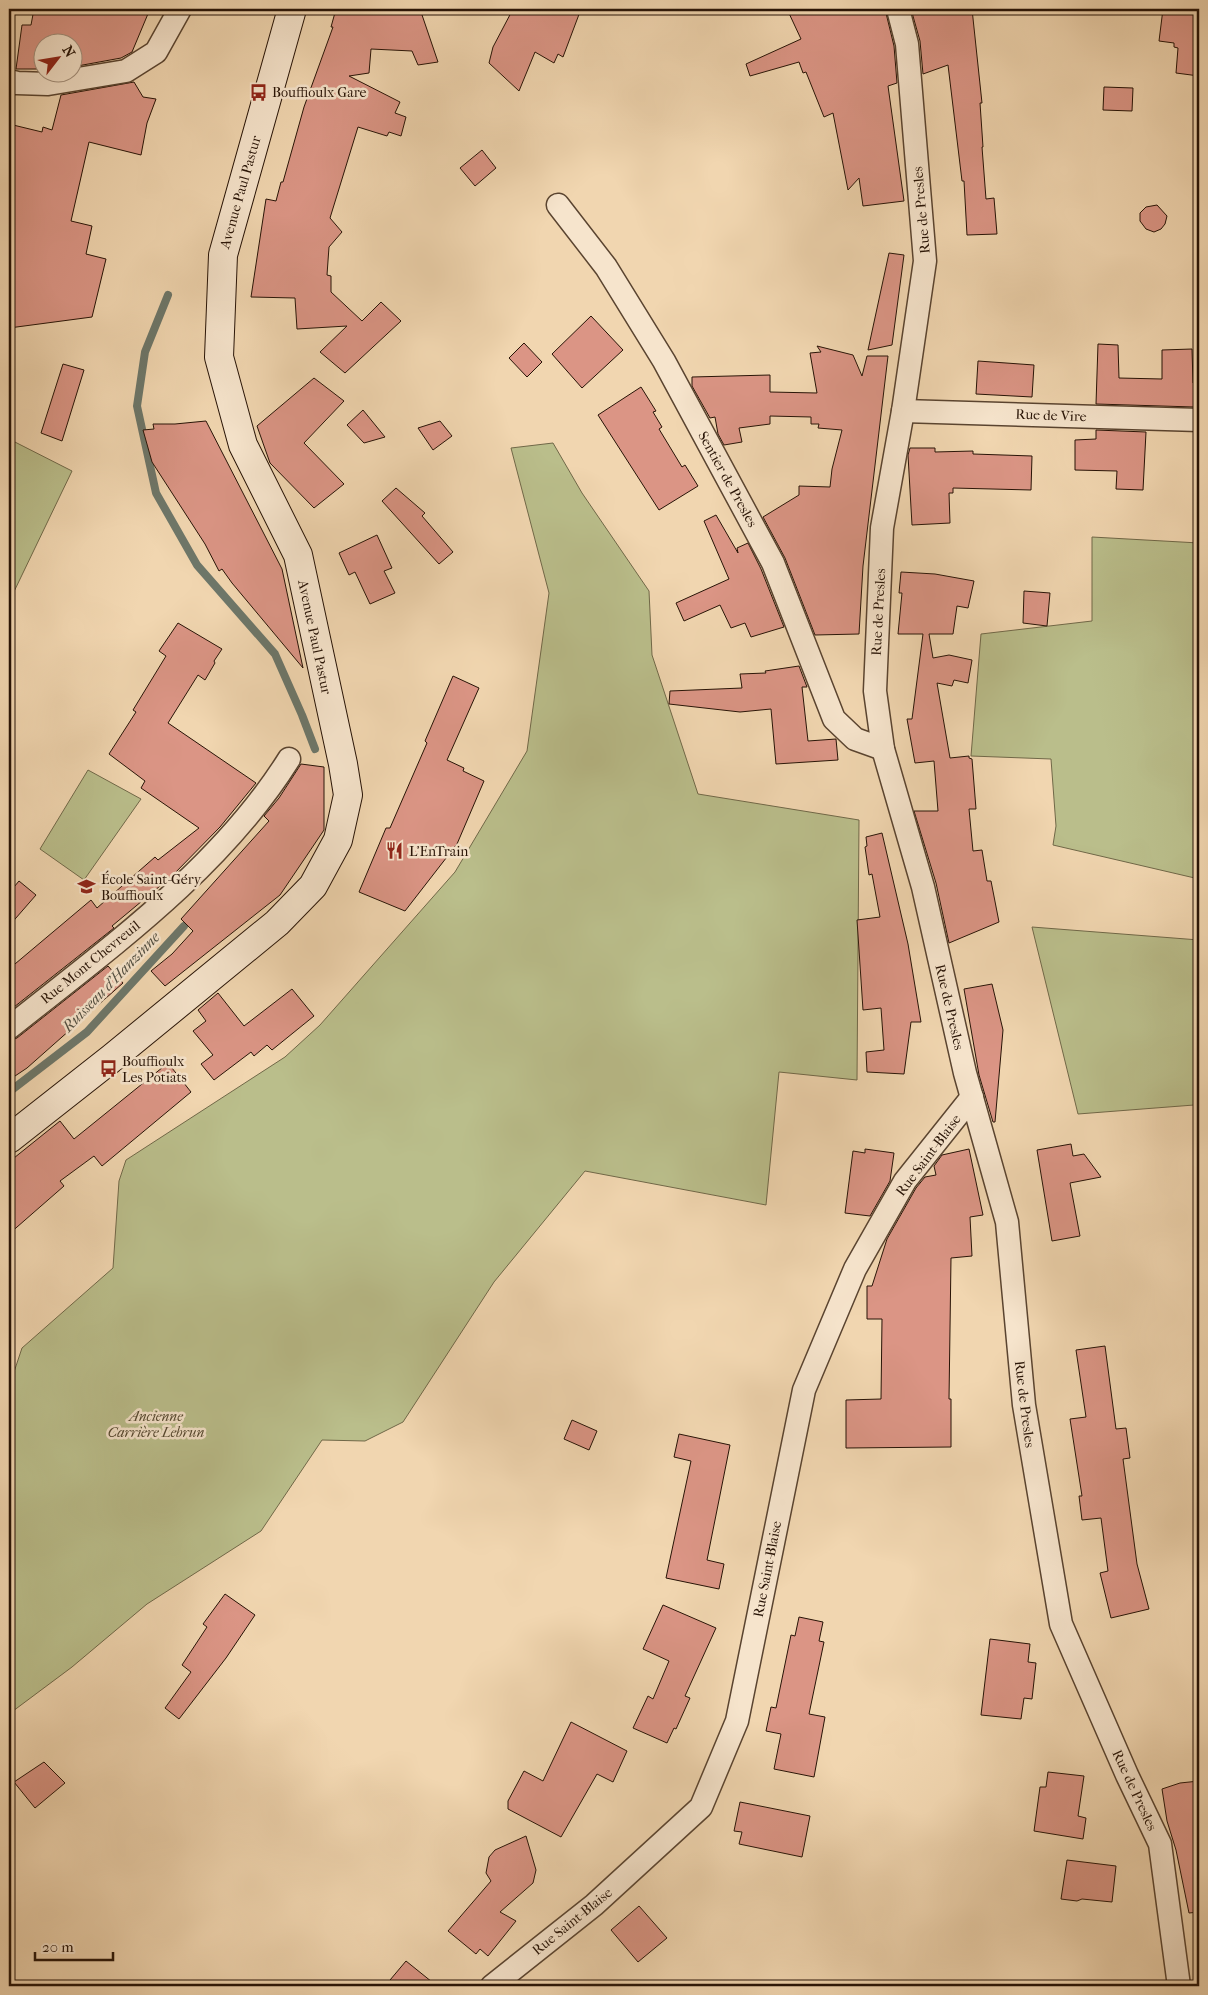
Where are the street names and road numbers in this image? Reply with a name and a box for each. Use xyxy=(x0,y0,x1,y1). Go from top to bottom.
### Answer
street label: Avenue Paul Pastur xyxy=(216,134,265,251)
street label: Rue de Presles xyxy=(909,166,934,254)
street label: Rue de Vire xyxy=(1015,406,1087,425)
street label: Sentier de Presles xyxy=(694,428,761,530)
street label: Rue de Presles xyxy=(868,568,889,656)
street label: Avenue Paul Pastur xyxy=(294,577,335,696)
street label: Rue Mont Chevreuil xyxy=(37,917,144,1008)
street label: Rue de Presles xyxy=(931,963,968,1052)
street label: Rue Saint-Blaise xyxy=(892,1111,965,1200)
street label: Rue de Presles xyxy=(1011,1360,1038,1449)
street label: Rue Saint-Blaise xyxy=(750,1519,785,1619)
street label: Rue de Presles xyxy=(1108,1747,1161,1833)
street label: Rue Saint-Blaise xyxy=(529,1884,616,1959)

